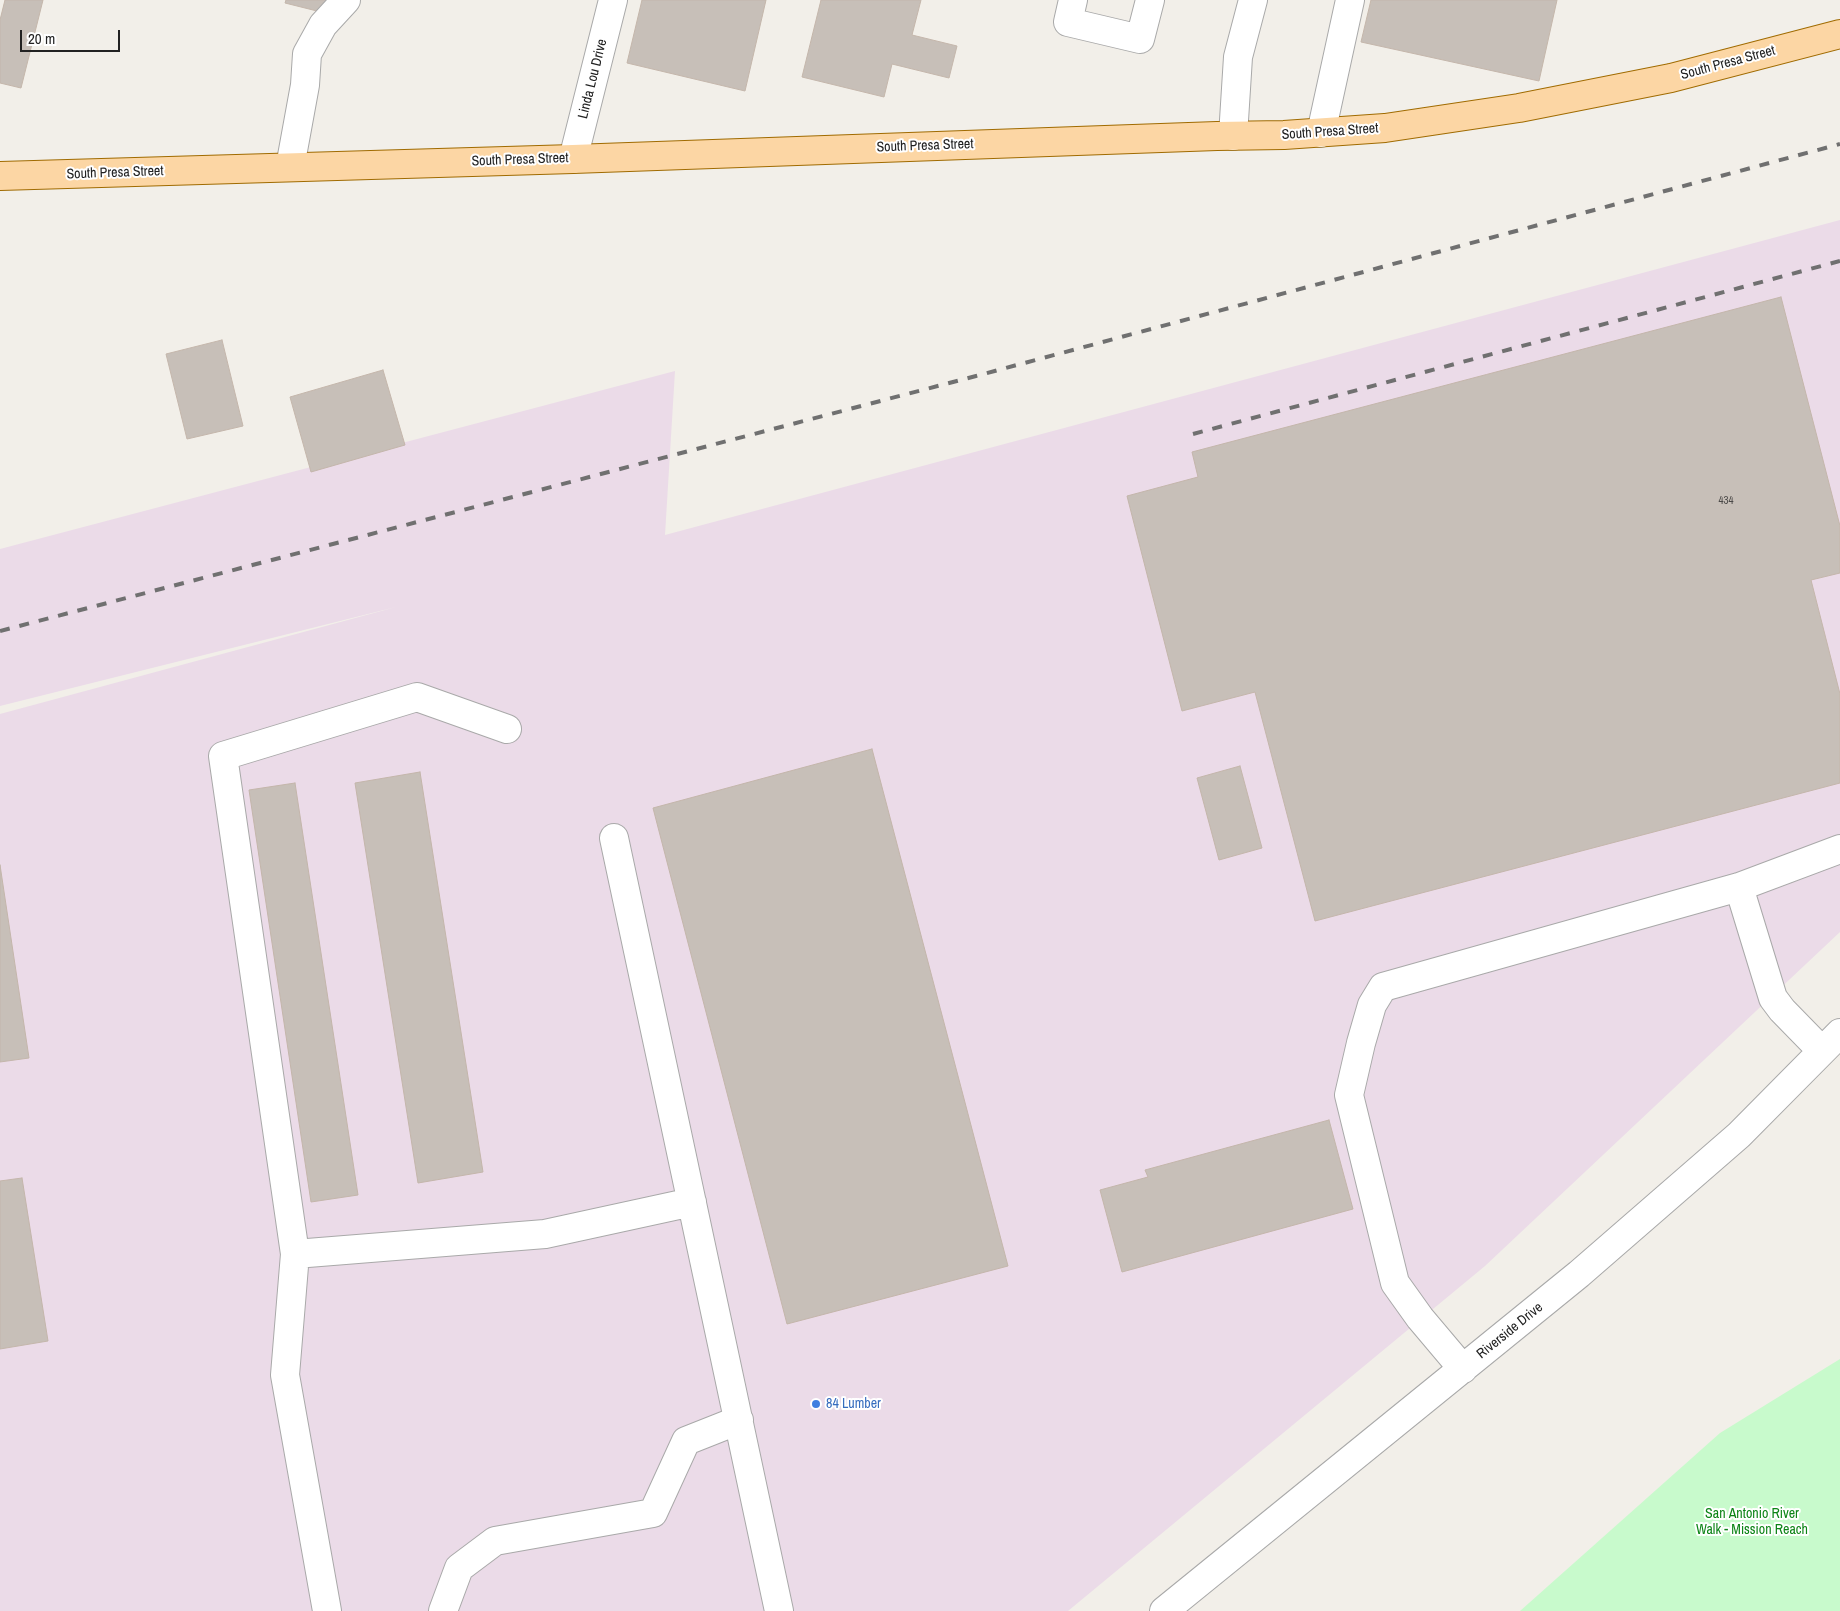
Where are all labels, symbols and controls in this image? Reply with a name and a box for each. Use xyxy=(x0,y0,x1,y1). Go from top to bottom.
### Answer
scale bar xyxy=(22,20,122,52)
text: 20 m xyxy=(28,28,55,49)
street label: Linda Lou Drive xyxy=(575,37,611,121)
street label: South Presa Street xyxy=(1679,42,1777,84)
street label: South Presa Street xyxy=(1281,120,1379,144)
street label: South Presa Street xyxy=(876,136,974,156)
street label: South Presa Street xyxy=(471,150,569,170)
street label: South Presa Street xyxy=(66,163,164,183)
house number: 434 xyxy=(1718,494,1734,508)
street label: Riverside Drive xyxy=(1474,1299,1546,1363)
place label: 84 Lumber xyxy=(826,1396,881,1412)
marker: 84 Lumber xyxy=(810,1398,822,1410)
park label: San Antonio River Walk - Mission Reach xyxy=(1696,1506,1808,1538)

